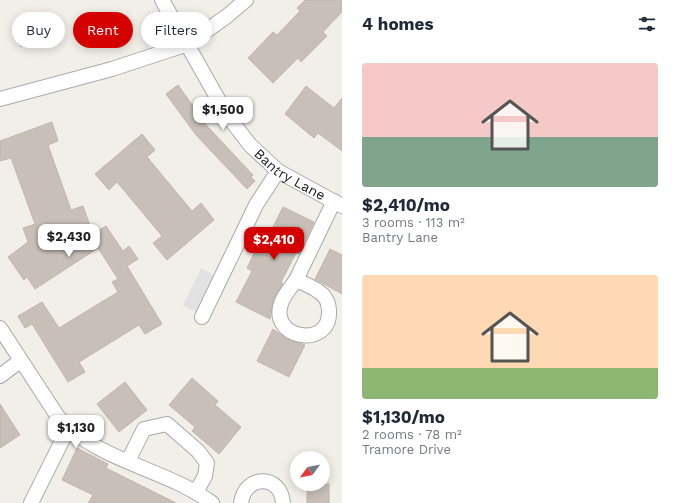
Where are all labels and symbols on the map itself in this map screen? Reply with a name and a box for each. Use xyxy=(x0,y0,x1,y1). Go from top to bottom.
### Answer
pin: $1,500 xyxy=(190,97,256,131)
street label: Bantry Lane xyxy=(251,145,328,203)
pin: $2,430 xyxy=(36,224,102,258)
pin: $2,410 xyxy=(241,227,307,261)
pin: $1,130 xyxy=(43,415,109,449)
north arrow xyxy=(290,451,330,491)

